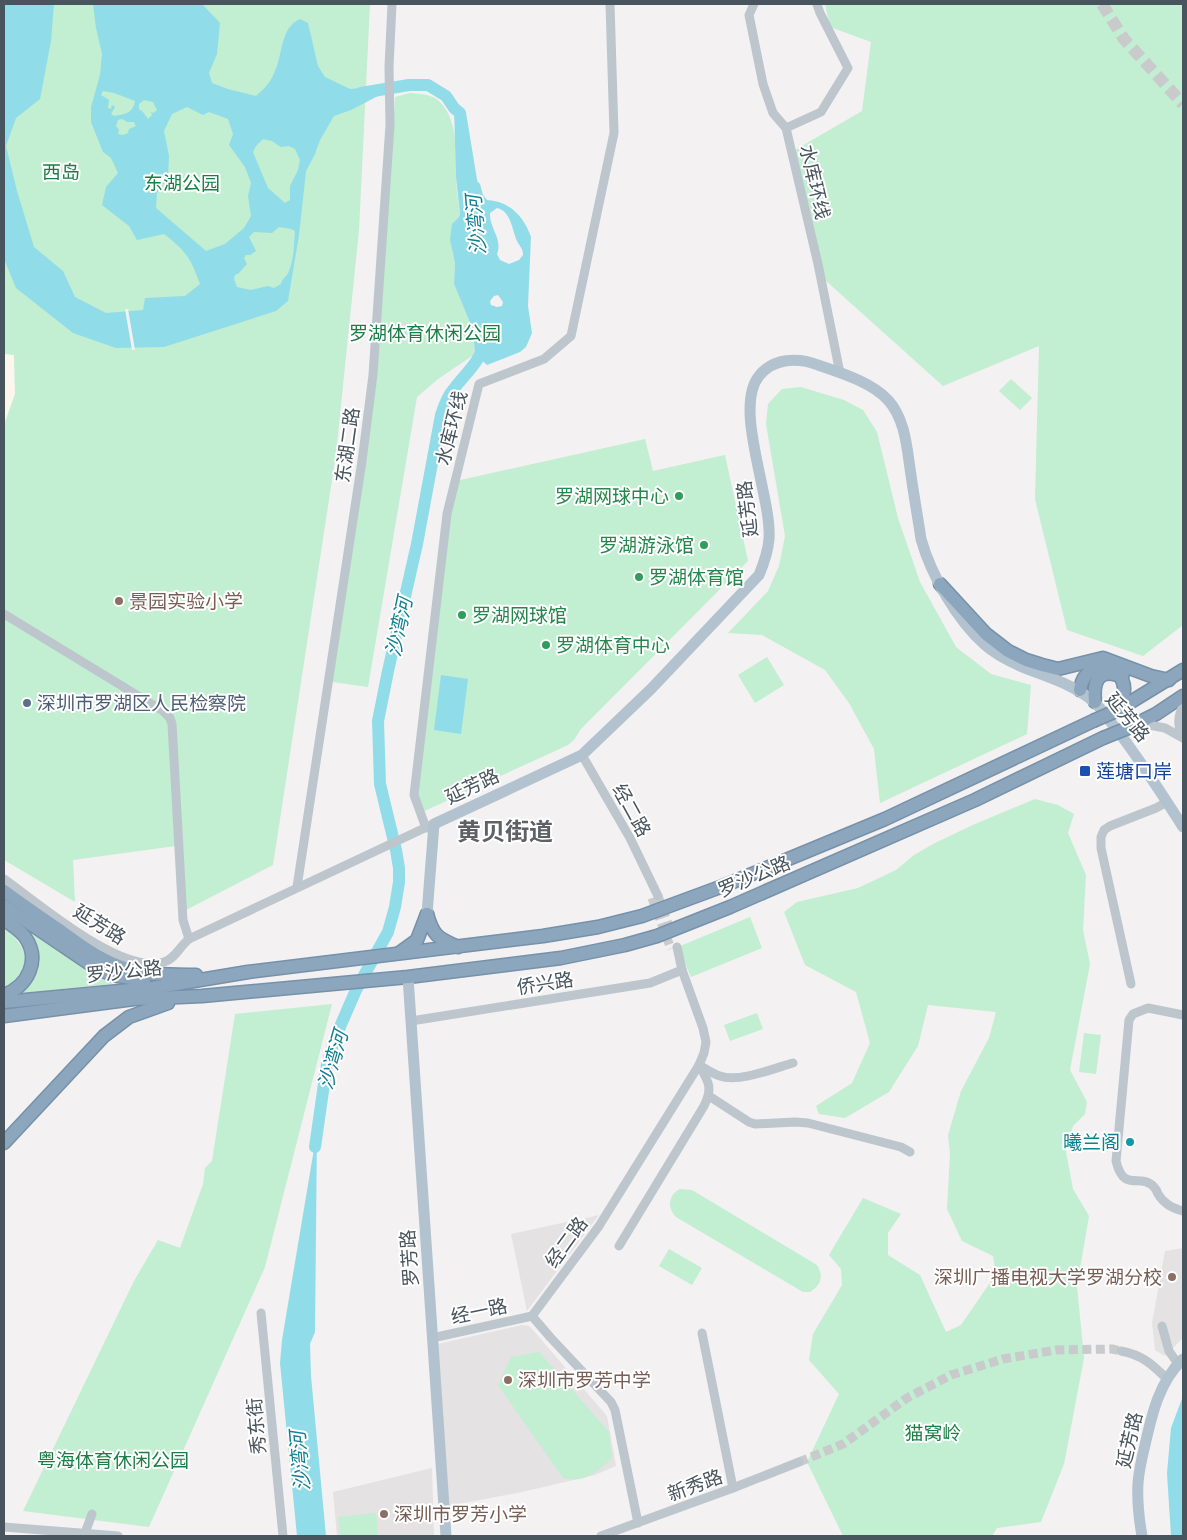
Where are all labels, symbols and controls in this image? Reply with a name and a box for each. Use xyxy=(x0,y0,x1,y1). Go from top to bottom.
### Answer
street label: 水库环线 xyxy=(794,143,833,222)
park label: 西岛 xyxy=(42,162,80,185)
park label: 东湖公园 xyxy=(144,173,220,196)
water label: 沙湾河 xyxy=(462,190,492,256)
park label: 罗湖体育休闲公园 xyxy=(349,323,501,346)
street label: 水库环线 xyxy=(432,389,473,468)
street label: 东湖二路 xyxy=(332,406,365,484)
street label: 延芳路 xyxy=(734,479,763,539)
place label: 罗湖网球中心 xyxy=(555,486,669,509)
marker: 罗湖网球中心 xyxy=(673,490,685,502)
place label: 罗湖游泳馆 xyxy=(599,535,694,558)
marker: 罗湖游泳馆 xyxy=(698,539,710,551)
place label: 罗湖体育馆 xyxy=(649,567,744,590)
marker: 罗湖体育馆 xyxy=(633,571,645,583)
place label: 景园实验小学 xyxy=(129,591,243,614)
water label: 沙湾河 xyxy=(382,591,419,659)
marker: 景园实验小学 xyxy=(113,595,125,607)
place label: 罗湖网球馆 xyxy=(472,605,567,628)
marker: 罗湖网球馆 xyxy=(456,609,468,621)
place label: 罗湖体育中心 xyxy=(556,635,670,658)
marker: 罗湖体育中心 xyxy=(540,639,552,651)
street label: 延芳路 xyxy=(1100,689,1154,747)
place label: 深圳市罗湖区人民检察院 xyxy=(37,693,246,716)
marker: 深圳市罗湖区人民检察院 xyxy=(21,697,33,709)
place label: 莲塘口岸 xyxy=(1096,761,1172,784)
marker: 莲塘口岸 xyxy=(1078,764,1092,778)
street label: 延芳路 xyxy=(442,765,503,810)
street label: 经二路 xyxy=(607,780,655,841)
district label: 黄贝街道 xyxy=(457,818,553,847)
street label: 罗沙公路 xyxy=(715,852,794,903)
street label: 延芳路 xyxy=(69,900,129,950)
street label: 罗沙公路 xyxy=(85,957,163,988)
street label: 侨兴路 xyxy=(515,969,575,1000)
water label: 沙湾河 xyxy=(314,1024,355,1092)
place label: 曦兰阁 xyxy=(1063,1132,1120,1155)
marker: 曦兰阁 xyxy=(1124,1136,1136,1148)
street label: 经二路 xyxy=(541,1213,593,1273)
street label: 罗芳路 xyxy=(397,1229,424,1287)
place label: 深圳广播电视大学罗湖分校 xyxy=(934,1267,1162,1290)
marker: 深圳广播电视大学罗湖分校 xyxy=(1166,1271,1178,1283)
street label: 经一路 xyxy=(449,1295,510,1330)
place label: 深圳市罗芳中学 xyxy=(518,1370,651,1393)
marker: 深圳市罗芳中学 xyxy=(502,1374,514,1386)
street label: 秀东街 xyxy=(244,1396,271,1455)
street label: 延芳路 xyxy=(1113,1410,1148,1471)
park label: 猫窝岭 xyxy=(904,1423,962,1446)
water label: 沙湾河 xyxy=(286,1426,316,1492)
park label: 粤海体育休闲公园 xyxy=(37,1450,189,1473)
street label: 新秀路 xyxy=(665,1466,726,1507)
place label: 深圳市罗芳小学 xyxy=(394,1504,527,1527)
marker: 深圳市罗芳小学 xyxy=(378,1508,390,1520)

